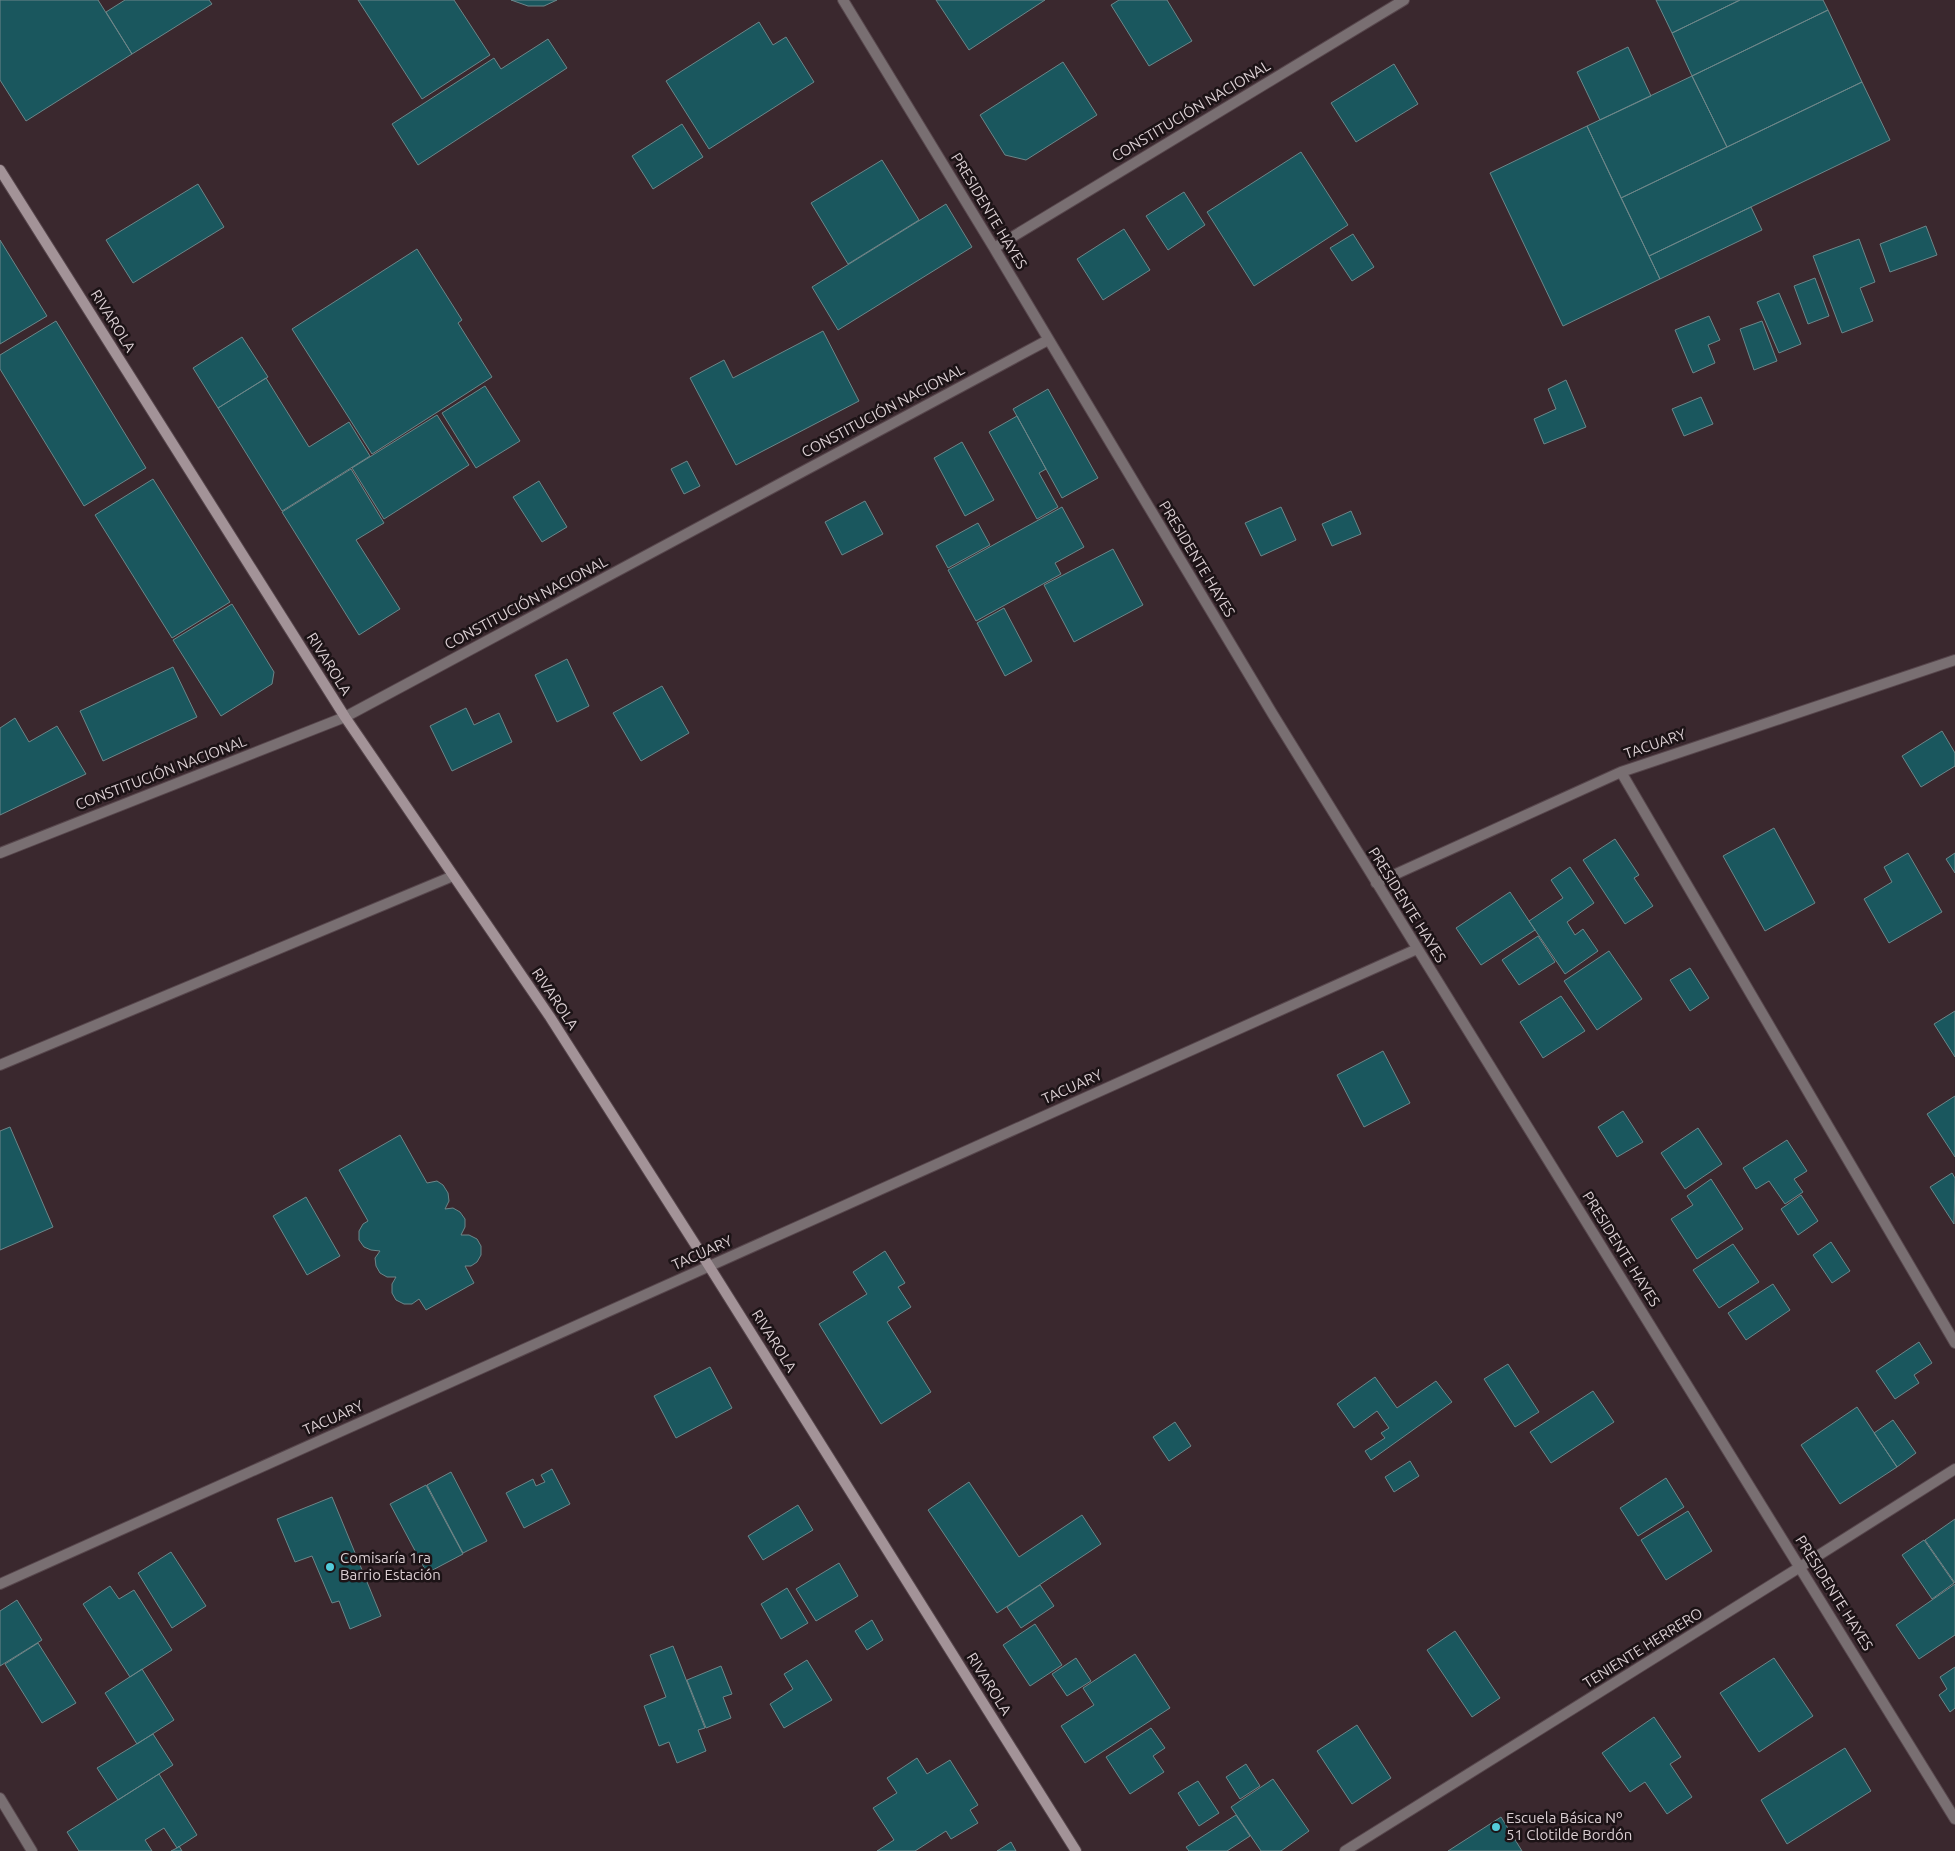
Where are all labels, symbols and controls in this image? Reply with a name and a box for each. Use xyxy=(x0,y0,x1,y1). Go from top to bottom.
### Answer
street label: CONSTITUCIÓN NACIONAL xyxy=(1108,56,1273,165)
street label: PRESIDENTE HAYES xyxy=(948,150,1031,272)
street label: RIVAROLA xyxy=(88,286,139,355)
street label: CONSTITUCIÓN NACIONAL xyxy=(798,360,967,461)
street label: PRESIDENTE HAYES xyxy=(1156,498,1239,620)
street label: CONSTITUCIÓN NACIONAL xyxy=(441,552,610,653)
street label: RIVAROLA xyxy=(304,629,355,698)
street label: TACUARY xyxy=(1622,725,1688,762)
street label: CONSTITUCIÓN NACIONAL xyxy=(73,732,249,813)
street label: PRESIDENTE HAYES xyxy=(1365,844,1450,966)
street label: RIVAROLA xyxy=(529,965,582,1033)
street label: TACUARY xyxy=(1039,1066,1105,1107)
street label: PRESIDENTE HAYES xyxy=(1579,1188,1664,1310)
street label: TACUARY xyxy=(669,1232,735,1273)
street label: RIVAROLA xyxy=(749,1306,800,1375)
street label: TACUARY xyxy=(300,1397,366,1438)
street label: PRESIDENTE HAYES xyxy=(1792,1532,1877,1654)
place label: Comisaría 1ra Barrio Estación xyxy=(340,1549,441,1583)
marker: Comisaría 1ra Barrio Estación xyxy=(324,1561,336,1573)
street label: TENIENTE HERRERO xyxy=(1580,1604,1706,1691)
street label: RIVAROLA xyxy=(964,1649,1015,1718)
place label: Escuela Básica Nº 51 Clotilde Bordón xyxy=(1506,1809,1632,1843)
marker: Escuela Básica Nº 51 Clotilde Bordón xyxy=(1490,1821,1502,1833)

